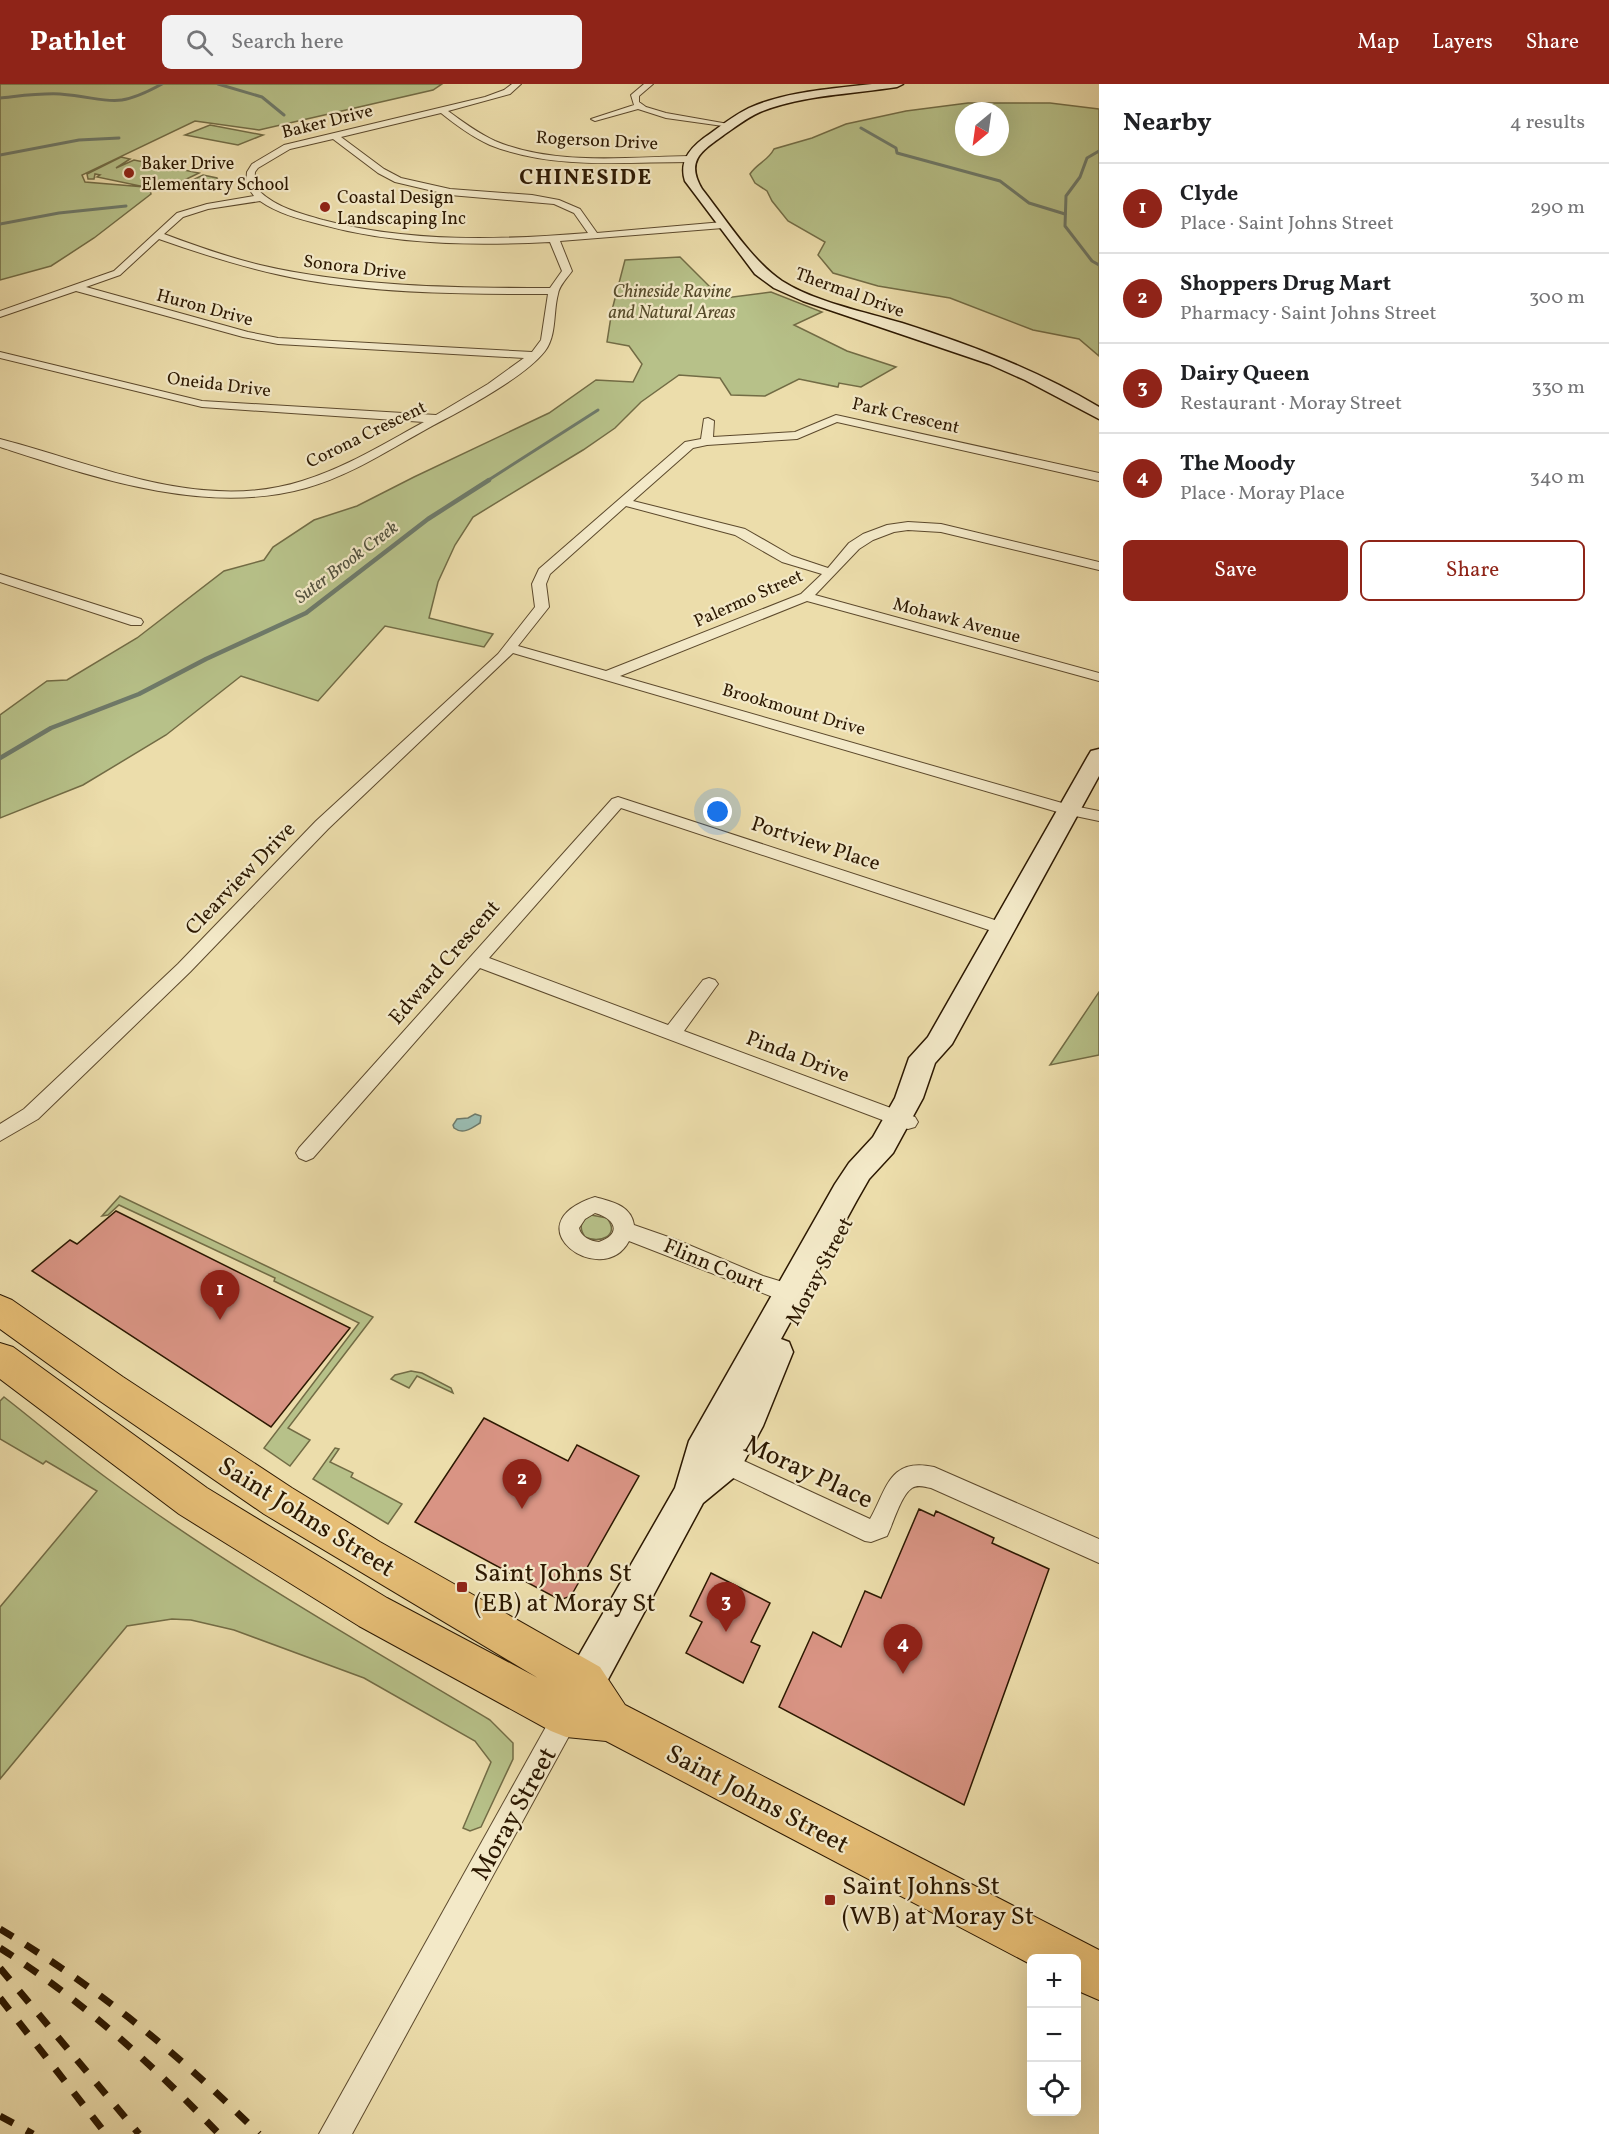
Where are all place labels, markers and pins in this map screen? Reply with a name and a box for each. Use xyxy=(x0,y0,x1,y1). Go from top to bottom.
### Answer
place label: Baker Drive Elementary School xyxy=(141,152,289,198)
marker: Baker Drive Elementary School xyxy=(122,166,136,180)
place label: Coastal Design Landscaping Inc xyxy=(337,186,466,232)
marker: Coastal Design Landscaping Inc xyxy=(318,200,332,214)
pin: 1 xyxy=(200,1270,240,1320)
pin: 2 xyxy=(502,1460,542,1509)
place label: Saint Johns St (EB) at Moray St xyxy=(474,1556,656,1622)
marker: Saint Johns St (EB) at Moray St xyxy=(455,1580,469,1594)
pin: 3 xyxy=(706,1582,746,1632)
pin: 4 xyxy=(884,1624,922,1674)
place label: Saint Johns St (WB) at Moray St xyxy=(842,1869,1034,1935)
marker: Saint Johns St (WB) at Moray St xyxy=(823,1893,837,1907)

